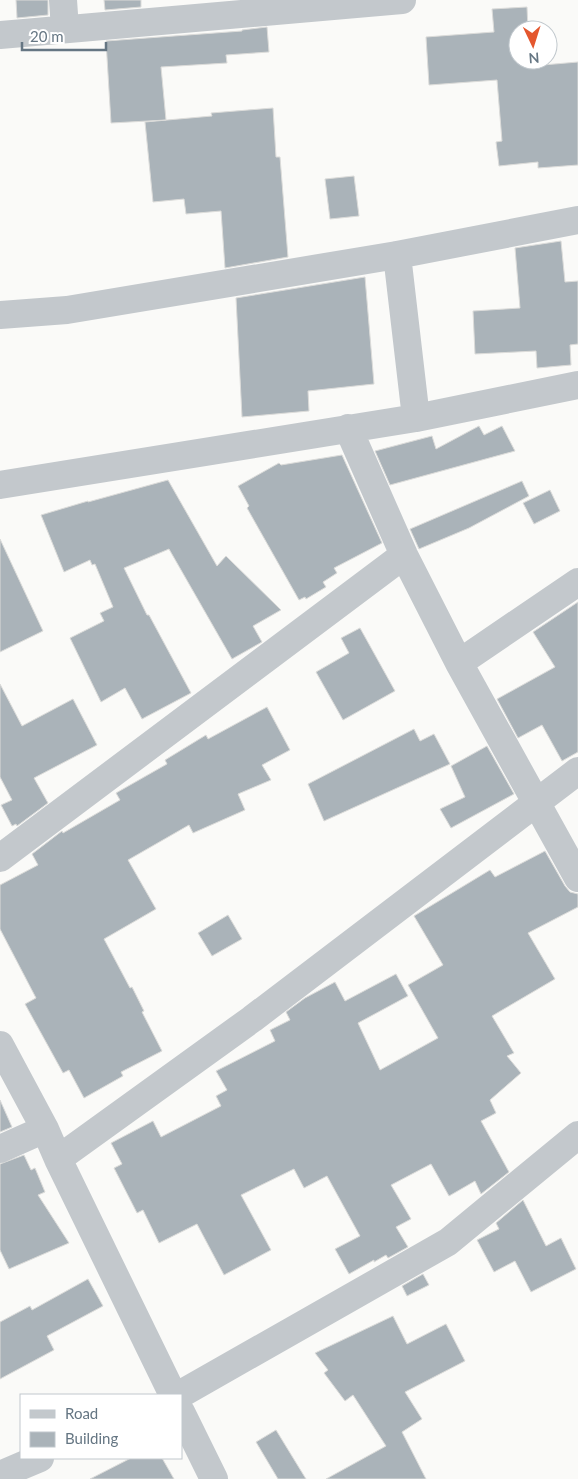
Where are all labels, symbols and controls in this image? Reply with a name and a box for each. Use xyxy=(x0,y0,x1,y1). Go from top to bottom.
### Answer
scale bar xyxy=(22,20,106,52)
north arrow xyxy=(508,20,558,70)
text: 20 m xyxy=(30,27,64,45)
text: N xyxy=(528,50,540,67)
legend xyxy=(20,1394,182,1459)
text: Road xyxy=(65,1404,98,1422)
text: Building xyxy=(65,1429,118,1447)

